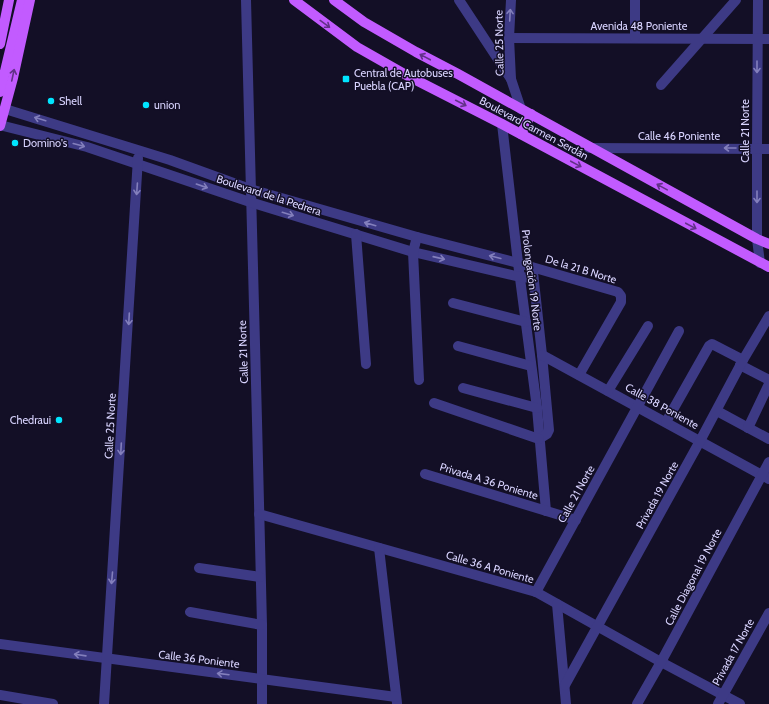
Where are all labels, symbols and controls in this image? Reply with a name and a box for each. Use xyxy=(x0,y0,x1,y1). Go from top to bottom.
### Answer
one-way arrow xyxy=(506,9,514,22)
street label: Calle 25 Norte xyxy=(491,10,507,76)
street label: Avenida 48 Poniente xyxy=(591,19,688,33)
one-way arrow xyxy=(319,20,330,28)
one-way arrow xyxy=(419,53,431,60)
one-way arrow xyxy=(753,60,761,73)
place label: Central de Autobuses Puebla (CAP) xyxy=(354,66,453,93)
one-way arrow xyxy=(10,69,18,82)
marker: Central de Autobuses Puebla (CAP) xyxy=(341,74,351,84)
street label: Boulevard Carmen Serdán xyxy=(477,93,591,163)
place label: Shell xyxy=(59,94,83,108)
marker: Shell xyxy=(46,96,56,106)
place label: union xyxy=(154,98,180,112)
street label: Calle 21 Norte xyxy=(738,99,752,163)
marker: union xyxy=(141,100,151,110)
one-way arrow xyxy=(455,100,467,107)
one-way arrow xyxy=(34,115,47,122)
street label: Calle 46 Poniente xyxy=(638,129,720,143)
place label: Domino's xyxy=(23,136,68,150)
marker: Domino's xyxy=(10,138,20,148)
one-way arrow xyxy=(72,142,85,149)
one-way arrow xyxy=(724,144,737,152)
one-way arrow xyxy=(570,161,582,168)
street label: Boulevard de la Pedrera xyxy=(215,171,324,219)
one-way arrow xyxy=(133,182,140,195)
one-way arrow xyxy=(195,183,208,190)
one-way arrow xyxy=(656,183,668,190)
one-way arrow xyxy=(753,190,761,203)
one-way arrow xyxy=(281,211,294,218)
one-way arrow xyxy=(363,220,376,227)
one-way arrow xyxy=(684,222,696,230)
street label: Prolongación 19 Norte xyxy=(519,229,545,332)
street label: De la 21 B Norte xyxy=(544,252,619,287)
one-way arrow xyxy=(489,253,502,260)
one-way arrow xyxy=(432,255,445,263)
one-way arrow xyxy=(125,312,132,325)
street label: Calle 21 Norte xyxy=(235,320,251,384)
street label: Calle 38 Poniente xyxy=(623,380,702,432)
street label: Calle 25 Norte xyxy=(101,392,119,459)
place label: Chedraui xyxy=(10,413,51,427)
marker: Chedraui xyxy=(54,415,64,425)
one-way arrow xyxy=(117,442,124,455)
street label: Privada 19 Norte xyxy=(633,458,682,531)
street label: Privada A 36 Poniente xyxy=(438,459,540,503)
street label: Calle 21 Norte xyxy=(554,463,598,525)
street label: Calle Diagonal 19 Norte xyxy=(662,526,725,628)
street label: Calle 36 A Poniente xyxy=(444,548,536,586)
one-way arrow xyxy=(108,571,116,584)
street label: Privada 17 Norte xyxy=(709,616,757,688)
street label: Calle 36 Poniente xyxy=(158,647,241,671)
one-way arrow xyxy=(74,651,87,659)
one-way arrow xyxy=(217,670,230,678)

